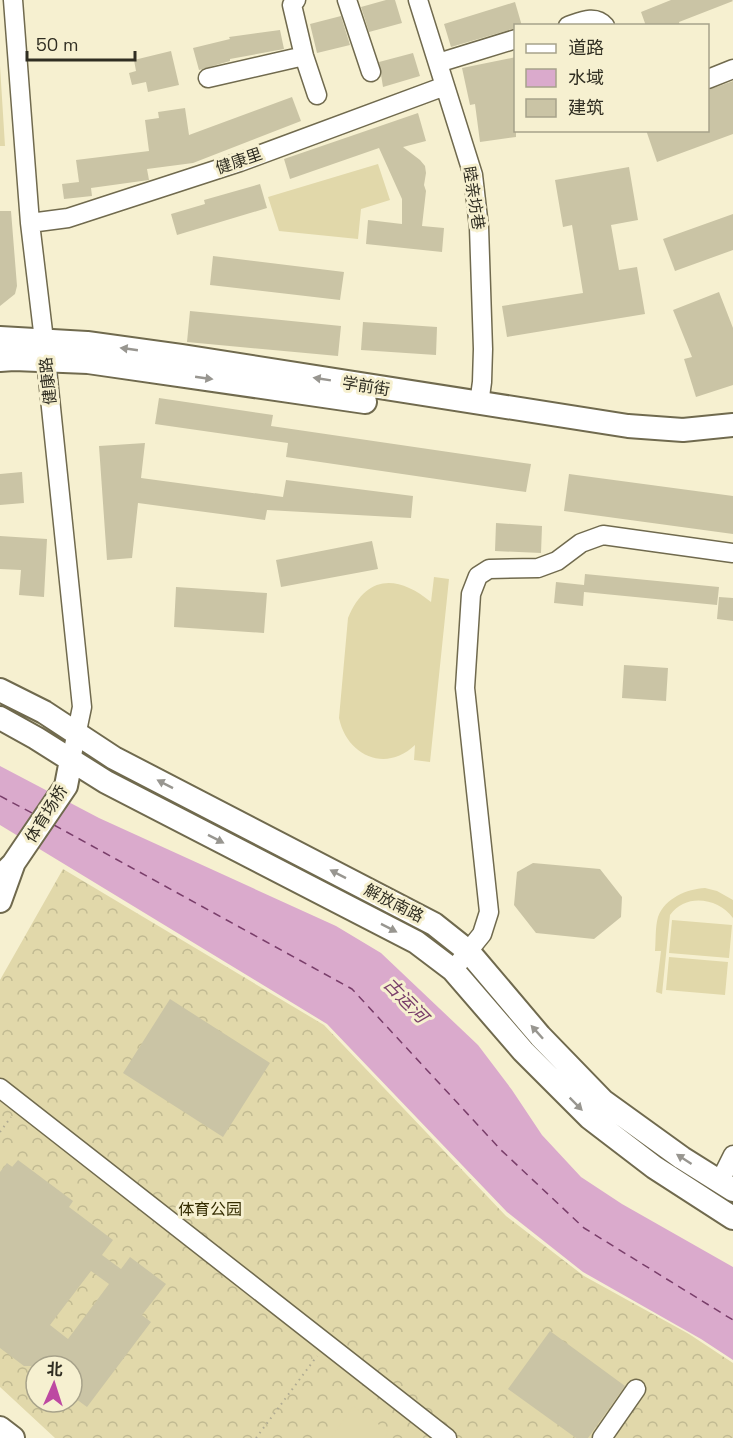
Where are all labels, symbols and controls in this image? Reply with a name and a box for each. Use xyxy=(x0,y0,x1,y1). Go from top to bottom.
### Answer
scale bar xyxy=(27,24,135,62)
legend xyxy=(514,24,709,132)
text: 50 m xyxy=(36,33,78,56)
text: 道路 xyxy=(568,36,604,59)
text: 水域 xyxy=(568,66,604,89)
text: 建筑 xyxy=(568,96,604,119)
street label: 健康里 xyxy=(213,143,265,179)
street label: 睦亲坊巷 xyxy=(459,165,489,231)
one-way arrow xyxy=(119,344,138,353)
street label: 健康路 xyxy=(35,356,61,406)
street label: 学前街 xyxy=(341,372,391,400)
one-way arrow xyxy=(195,374,214,383)
one-way arrow xyxy=(312,374,331,383)
one-way arrow xyxy=(156,779,173,789)
street label: 体育场桥 xyxy=(20,781,72,847)
one-way arrow xyxy=(208,834,225,844)
one-way arrow xyxy=(329,869,346,879)
street label: 解放南路 xyxy=(361,879,427,927)
one-way arrow xyxy=(381,923,398,933)
water label: 古运河 xyxy=(379,973,435,1030)
one-way arrow xyxy=(531,1025,544,1040)
one-way arrow xyxy=(568,1096,582,1110)
one-way arrow xyxy=(675,1153,692,1164)
park label: 体育公园 xyxy=(178,1199,242,1220)
north arrow xyxy=(24,1354,84,1414)
text: 北 xyxy=(46,1359,63,1380)

